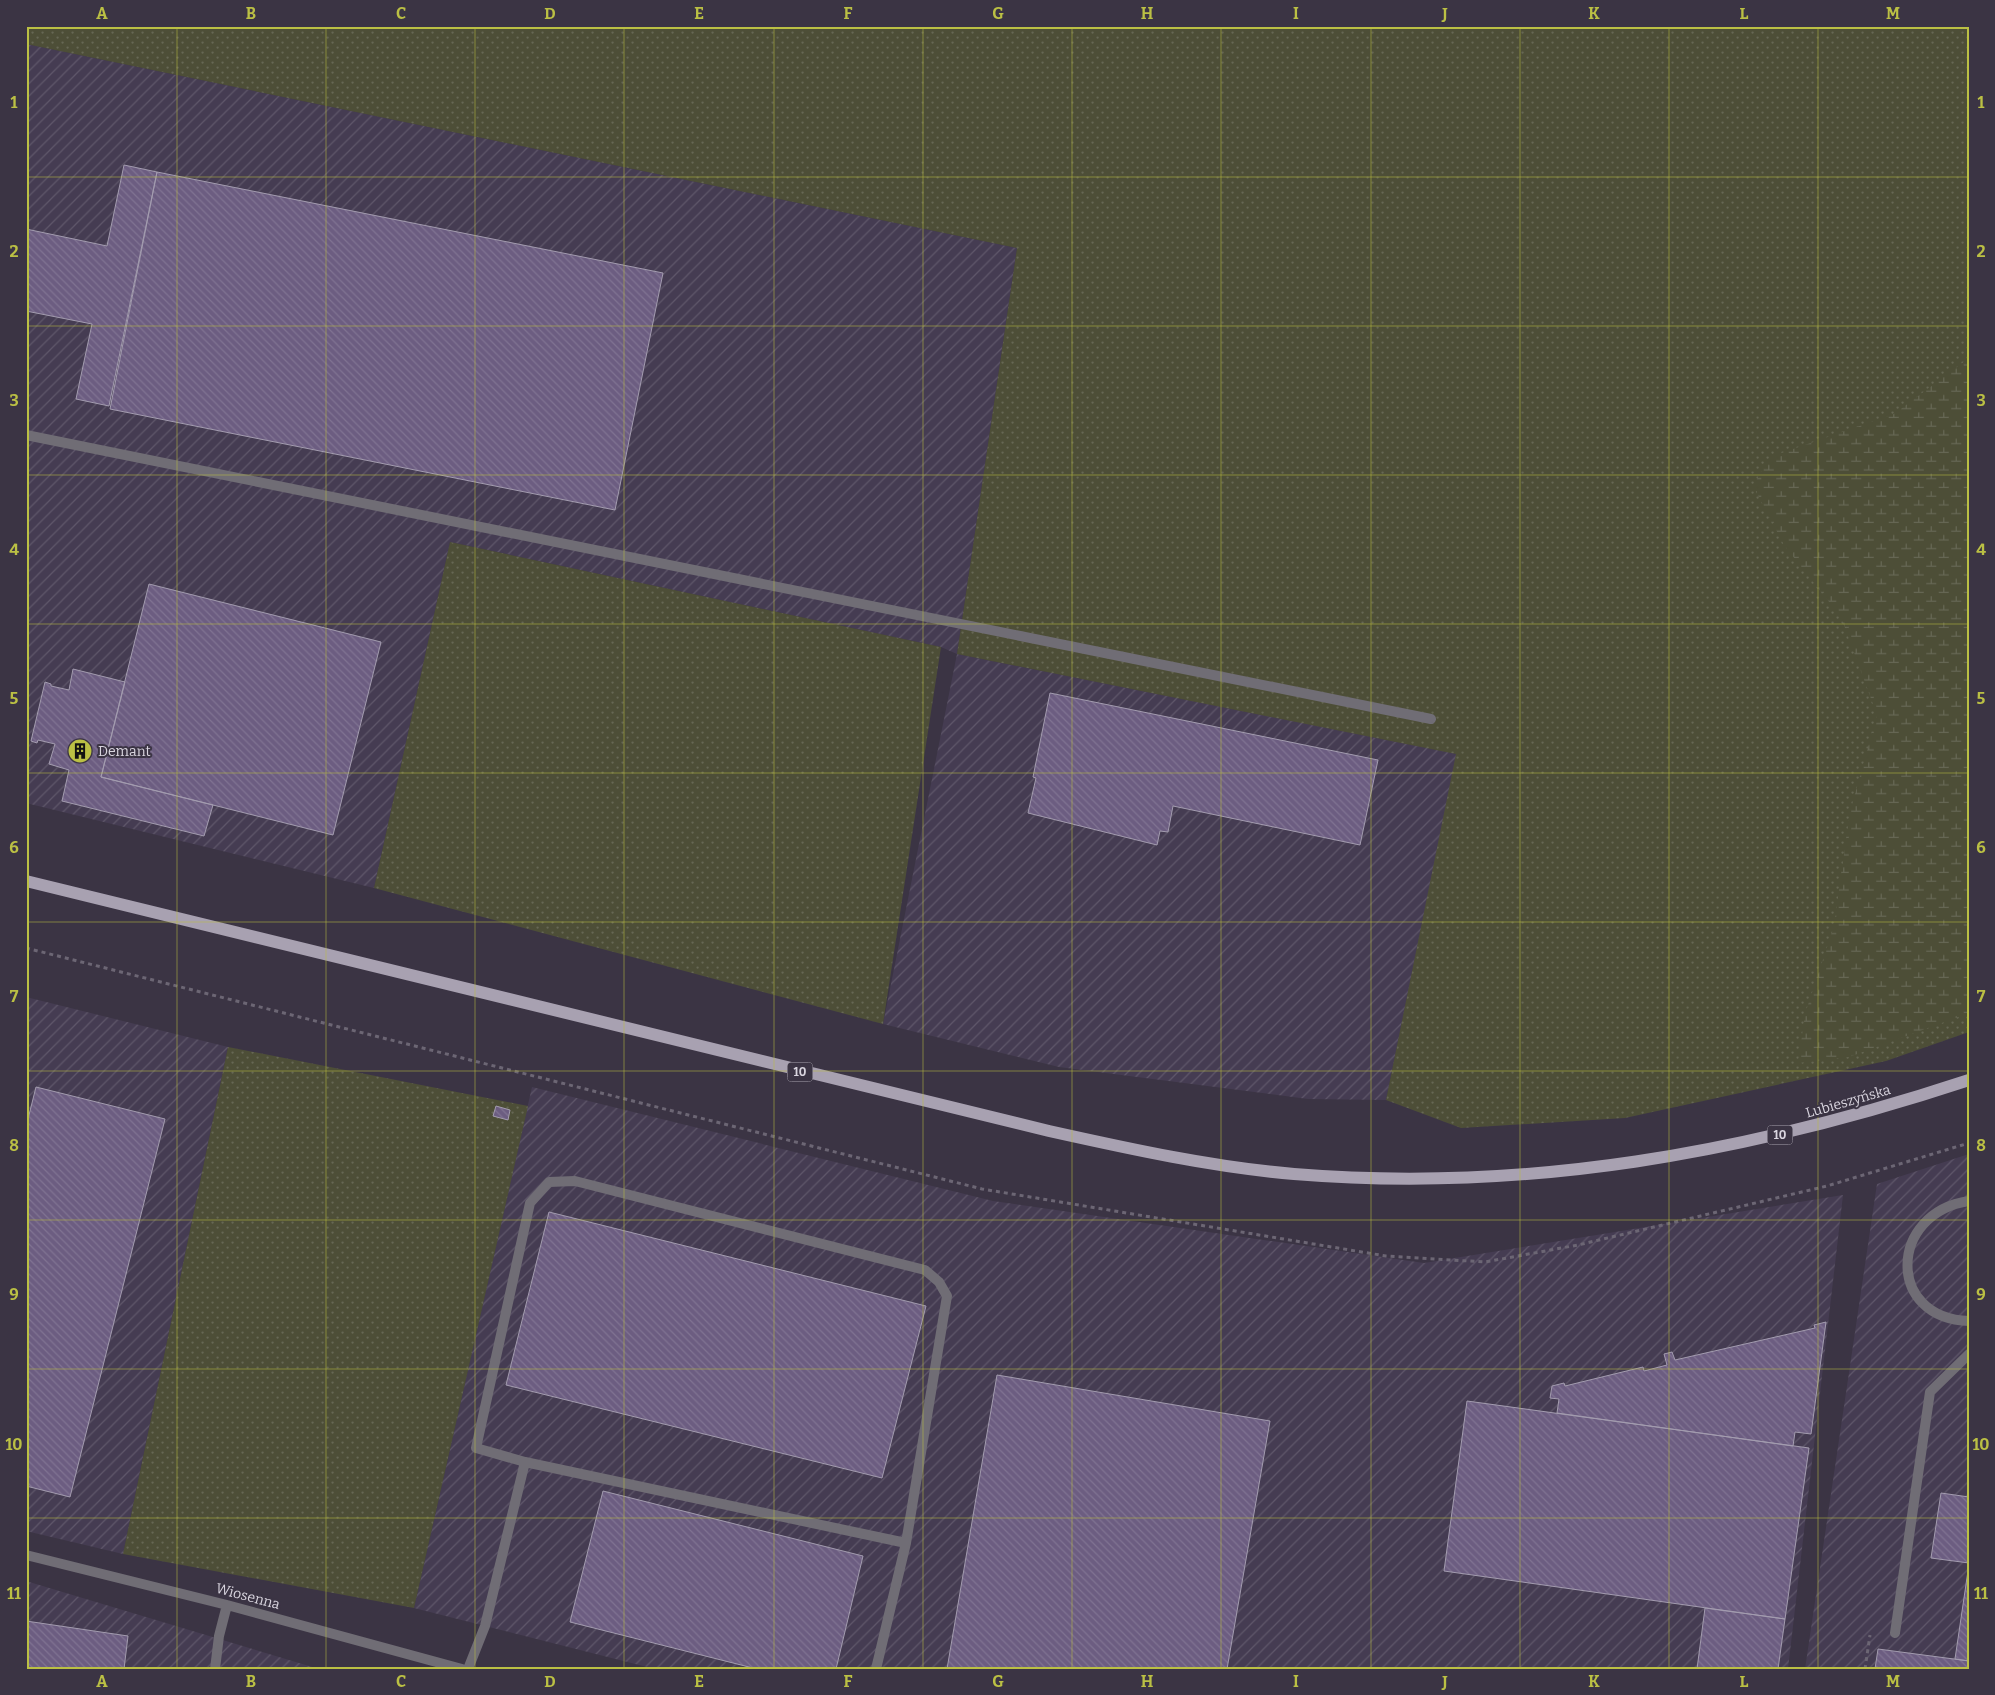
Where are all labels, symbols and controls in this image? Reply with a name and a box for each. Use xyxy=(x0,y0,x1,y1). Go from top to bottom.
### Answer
text: A xyxy=(96,4,108,23)
text: B xyxy=(246,4,256,23)
text: C xyxy=(396,4,406,23)
text: D xyxy=(544,4,556,23)
text: E xyxy=(694,4,704,23)
text: F xyxy=(844,4,853,23)
text: G xyxy=(992,4,1004,23)
text: H xyxy=(1141,4,1154,23)
text: I xyxy=(1293,4,1299,23)
text: J xyxy=(1441,4,1448,23)
text: K xyxy=(1588,4,1600,23)
text: L xyxy=(1740,4,1749,23)
text: M xyxy=(1886,4,1900,23)
text: 1 xyxy=(11,93,18,112)
text: 1 xyxy=(1978,93,1985,112)
text: 2 xyxy=(9,242,19,261)
text: 2 xyxy=(1976,242,1986,261)
text: 3 xyxy=(9,391,19,410)
text: 3 xyxy=(1976,391,1986,410)
text: 4 xyxy=(9,540,19,559)
text: 4 xyxy=(1976,540,1986,559)
text: 5 xyxy=(10,689,19,708)
text: 5 xyxy=(1977,689,1986,708)
building icon: Demant xyxy=(67,738,93,764)
place label: Demant xyxy=(98,743,151,760)
text: 6 xyxy=(9,838,19,857)
text: 6 xyxy=(1976,838,1986,857)
text: 7 xyxy=(10,987,19,1006)
text: 7 xyxy=(1977,987,1986,1006)
road number: 10 xyxy=(788,1062,812,1082)
street label: Lubieszyńska xyxy=(1804,1081,1893,1122)
road number: 10 xyxy=(1768,1126,1792,1144)
text: 8 xyxy=(9,1136,19,1155)
text: 8 xyxy=(1976,1136,1986,1155)
text: 9 xyxy=(9,1285,19,1304)
text: 9 xyxy=(1976,1285,1986,1304)
text: 10 xyxy=(5,1435,23,1454)
text: 10 xyxy=(1972,1435,1990,1454)
street label: Wiosenna xyxy=(214,1580,282,1613)
text: 11 xyxy=(7,1584,21,1603)
text: 11 xyxy=(1974,1584,1988,1603)
text: A xyxy=(96,1672,108,1691)
text: B xyxy=(246,1672,256,1691)
text: C xyxy=(396,1672,406,1691)
text: D xyxy=(544,1672,556,1691)
text: E xyxy=(694,1672,704,1691)
text: F xyxy=(844,1672,853,1691)
text: G xyxy=(992,1672,1004,1691)
text: H xyxy=(1141,1672,1154,1691)
text: I xyxy=(1293,1672,1299,1691)
text: J xyxy=(1441,1672,1448,1691)
text: K xyxy=(1588,1672,1600,1691)
text: L xyxy=(1740,1672,1749,1691)
text: M xyxy=(1886,1672,1900,1691)

